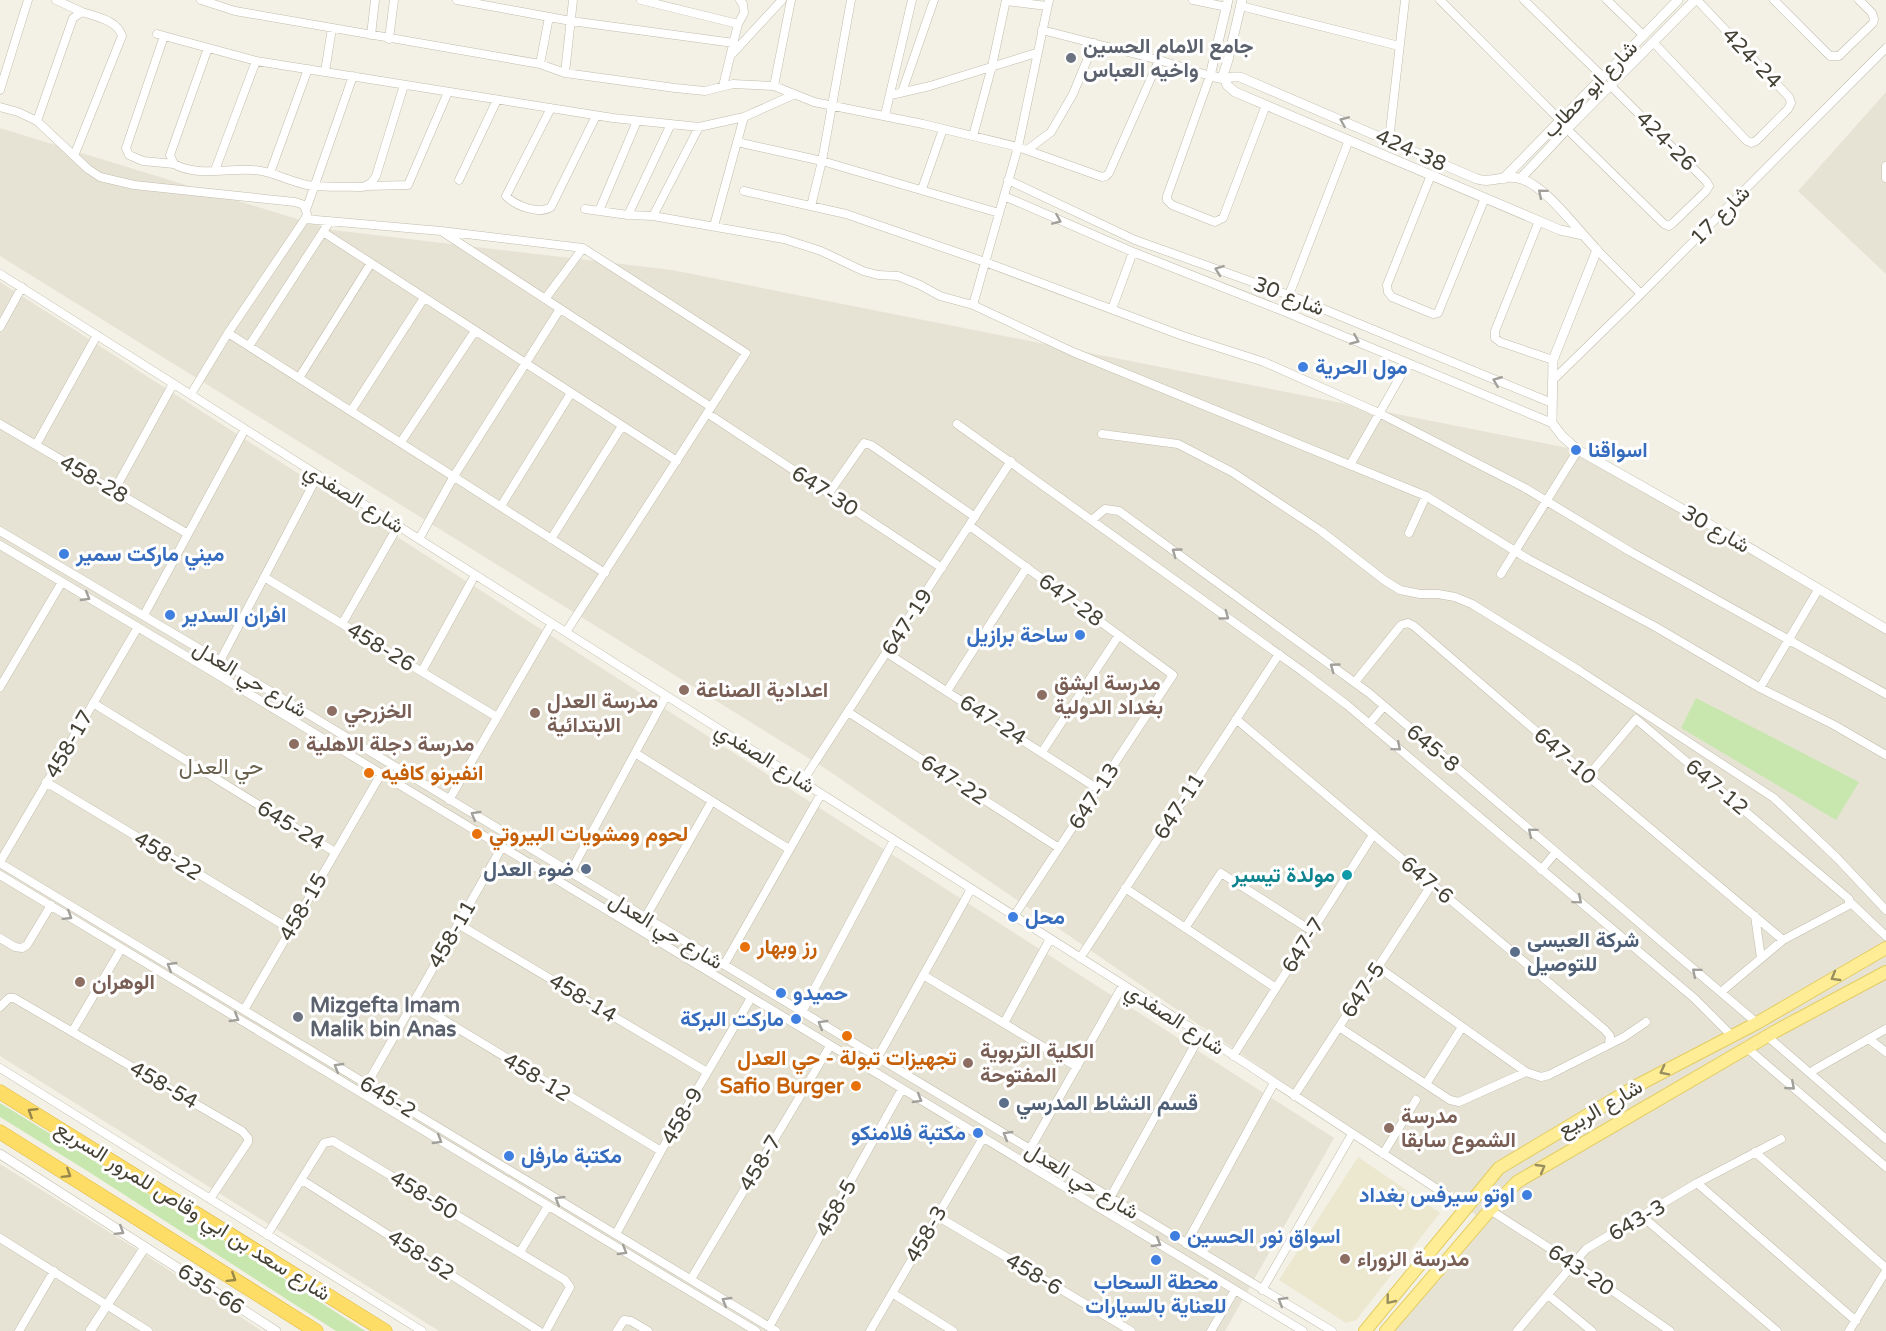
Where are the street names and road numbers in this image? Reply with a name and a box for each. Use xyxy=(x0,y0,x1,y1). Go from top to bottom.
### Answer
street label: 424-24 xyxy=(1717,23,1787,94)
street label: شارع ابو حطاب xyxy=(1538,35,1644,144)
street label: 424-26 xyxy=(1630,106,1701,177)
street label: 424-38 xyxy=(1372,124,1450,177)
street label: شارع 17 xyxy=(1685,180,1756,251)
street label: شارع 30 xyxy=(1249,272,1328,322)
street label: 458-28 xyxy=(55,450,132,509)
street label: شارع الصفدي xyxy=(297,458,408,542)
street label: 647-30 xyxy=(787,461,863,522)
street label: شارع 30 xyxy=(1677,500,1754,560)
street label: 647-28 xyxy=(1033,569,1108,632)
street label: 647-19 xyxy=(877,584,938,660)
street label: 458-26 xyxy=(342,618,419,677)
street label: شارع حي العدل xyxy=(186,636,311,727)
street label: 647-24 xyxy=(955,690,1031,751)
street label: 458-17 xyxy=(40,706,99,783)
street label: شارع الصفدي xyxy=(708,718,819,802)
street label: 645-8 xyxy=(1401,719,1464,778)
street label: 647-10 xyxy=(1529,723,1601,790)
street label: 647-22 xyxy=(916,750,992,811)
street label: 647-12 xyxy=(1680,754,1753,821)
street label: 647-13 xyxy=(1064,758,1125,834)
street label: 647-11 xyxy=(1149,768,1210,844)
street label: 645-24 xyxy=(252,796,329,855)
street label: 458-22 xyxy=(129,827,206,886)
street label: 647-6 xyxy=(1395,851,1458,910)
street label: 458-15 xyxy=(274,869,333,946)
street label: شارع حي العدل xyxy=(602,888,727,979)
street label: 458-11 xyxy=(423,896,482,973)
street label: 647-7 xyxy=(1277,913,1330,978)
street label: 647-5 xyxy=(1336,958,1390,1023)
street label: 458-14 xyxy=(544,969,621,1028)
street label: شارع الصفدي xyxy=(1118,978,1229,1064)
street label: 458-12 xyxy=(498,1048,575,1107)
street label: 458-54 xyxy=(125,1056,202,1115)
street label: 645-2 xyxy=(355,1071,420,1124)
street label: شارع الربيع xyxy=(1553,1074,1648,1144)
street label: 458-9 xyxy=(656,1083,709,1149)
street label: شارع سعد بن ابي وقاص للمرور السريع xyxy=(49,1116,335,1310)
street label: 458-7 xyxy=(734,1131,787,1196)
street label: شارع حي العدل xyxy=(1018,1138,1143,1229)
street label: 458-50 xyxy=(385,1166,462,1225)
street label: 458-5 xyxy=(811,1175,862,1241)
street label: 643-3 xyxy=(1604,1194,1670,1247)
street label: 458-3 xyxy=(900,1201,953,1267)
street label: 458-52 xyxy=(383,1225,459,1286)
street label: 643-20 xyxy=(1543,1239,1619,1302)
street label: 458-6 xyxy=(1001,1248,1066,1301)
street label: 635-66 xyxy=(173,1259,249,1320)

